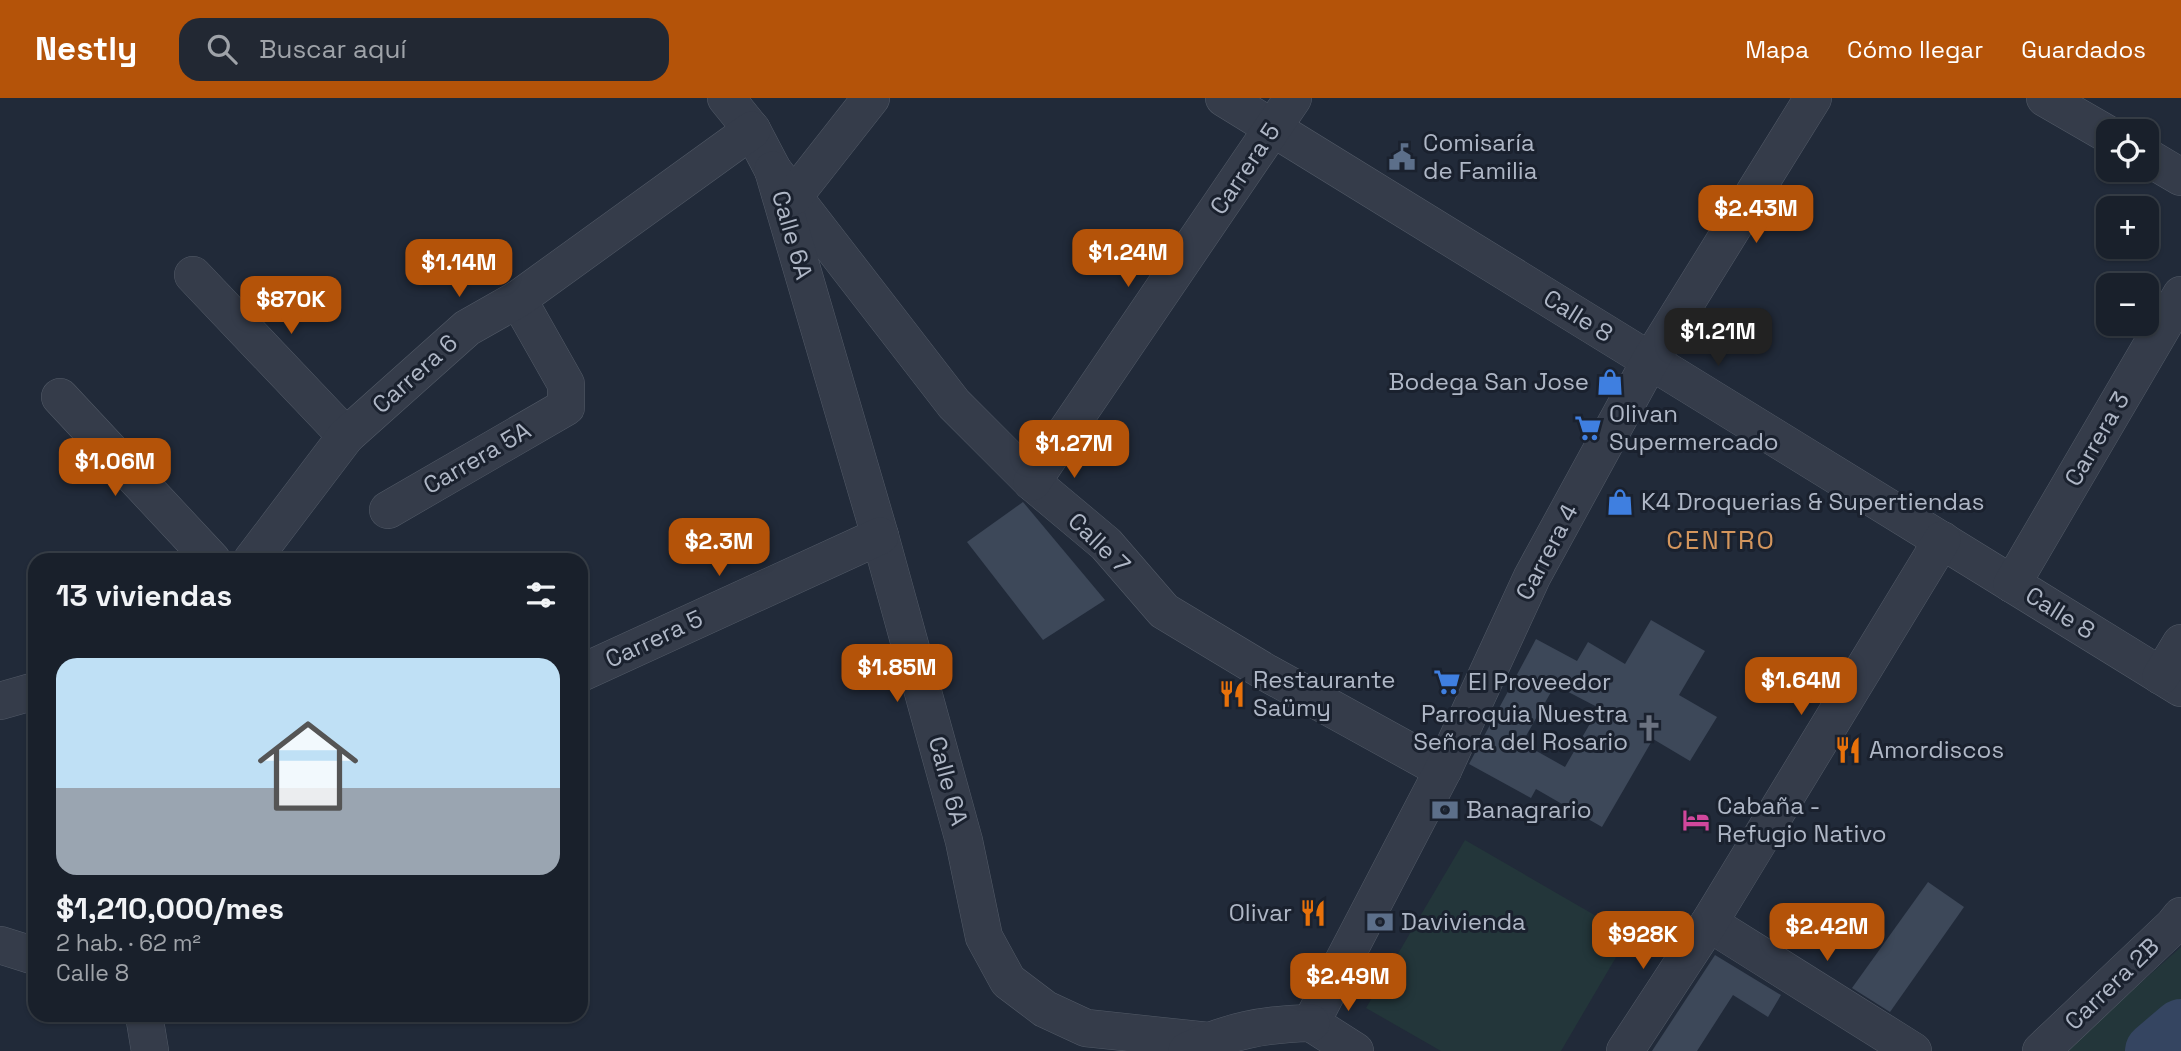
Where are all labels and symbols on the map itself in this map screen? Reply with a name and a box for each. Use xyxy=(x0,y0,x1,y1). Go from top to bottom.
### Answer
street label: Carrera 5 xyxy=(1203,117,1287,221)
place label: Comisaría de Familia xyxy=(1423,127,1538,186)
public building icon: Comisaría de Familia xyxy=(1387,142,1417,172)
pin: $2.43M xyxy=(1699,186,1813,245)
street label: Calle 6A xyxy=(765,187,820,283)
pin: $1.24M xyxy=(1071,230,1185,289)
pin: $1.14M xyxy=(402,240,516,299)
pin: $870K xyxy=(242,276,340,336)
street label: Calle 8 xyxy=(1538,282,1619,349)
pin: $1.21M xyxy=(1661,308,1775,368)
street label: Carrera 6 xyxy=(366,327,464,420)
place label: Bodega San Jose xyxy=(1389,366,1589,397)
shop icon: Bodega San Jose xyxy=(1595,367,1625,397)
street label: Carrera 3 xyxy=(2057,386,2136,492)
place label: Olivan Supermercado xyxy=(1609,398,1779,457)
supermarket icon: Olivan Supermercado xyxy=(1573,413,1603,443)
street label: Carrera 5A xyxy=(417,414,536,501)
pin: $1.27M xyxy=(1017,420,1131,480)
pin: $1.06M xyxy=(58,438,172,498)
place label: K4 Droquerias & Supertiendas xyxy=(1641,486,1984,517)
shop icon: K4 Droquerias & Supertiendas xyxy=(1605,487,1635,517)
street label: Carrera 4 xyxy=(1508,498,1585,605)
street label: Calle 7 xyxy=(1062,505,1137,580)
pin: $2.3M xyxy=(670,518,768,578)
district label: CENTRO xyxy=(1666,523,1776,557)
street label: Calle 8 xyxy=(2020,579,2101,646)
street label: Carrera 5 xyxy=(600,603,708,675)
pin: $1.85M xyxy=(840,644,954,704)
pin: $1.64M xyxy=(1744,658,1858,717)
place label: Restaurante Saümy xyxy=(1253,664,1396,723)
place label: El Proveedor xyxy=(1468,666,1611,697)
supermarket icon: El Proveedor xyxy=(1432,667,1462,697)
restaurant icon: Restaurante Saümy xyxy=(1217,679,1247,709)
place label: Parroquia Nuestra Señora del Rosario xyxy=(1413,698,1628,757)
church icon: Parroquia Nuestra Señora del Rosario xyxy=(1634,713,1664,743)
street label: Calle 6A xyxy=(922,733,975,829)
place label: Amordiscos xyxy=(1869,734,2004,765)
restaurant icon: Amordiscos xyxy=(1833,735,1863,765)
place label: Cabaña - Refugio Nativo xyxy=(1717,790,1887,849)
place label: Banagrario xyxy=(1466,794,1591,825)
bank icon: Banagrario xyxy=(1430,795,1460,825)
hotel icon: Cabaña - Refugio Nativo xyxy=(1681,805,1711,835)
place label: Olivar xyxy=(1229,897,1292,928)
restaurant icon: Olivar xyxy=(1298,898,1328,928)
pin: $2.42M xyxy=(1770,904,1884,963)
place label: Davivienda xyxy=(1401,906,1526,937)
bank icon: Davivienda xyxy=(1365,907,1395,937)
pin: $928K xyxy=(1594,912,1692,971)
street label: Carrera 2B xyxy=(2058,931,2166,1036)
pin: $2.49M xyxy=(1291,954,1405,1013)

